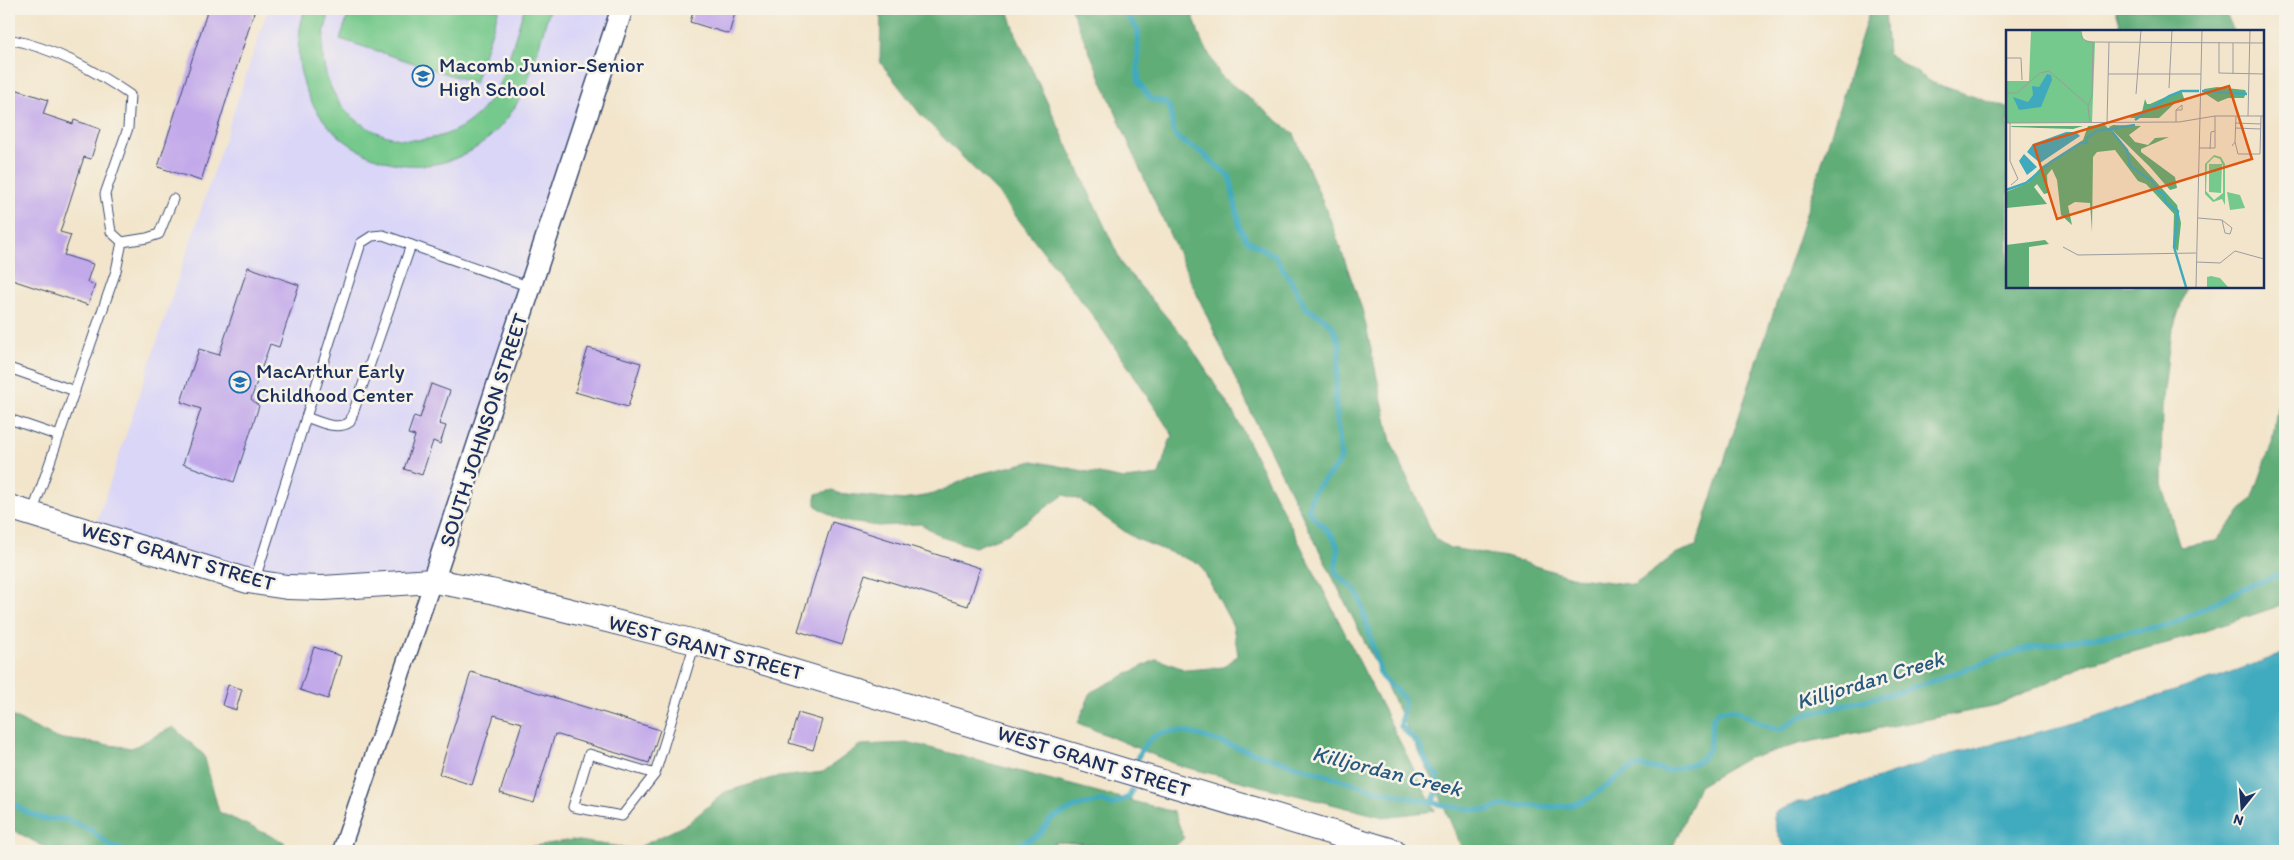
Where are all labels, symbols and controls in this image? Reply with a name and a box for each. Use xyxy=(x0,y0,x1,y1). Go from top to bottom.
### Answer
inset map xyxy=(2006,30,2264,288)
place label: Macomb Junior-Senior High School xyxy=(439,52,645,101)
school or university icon: Macomb Junior-Senior High School xyxy=(411,64,435,88)
street label: SOUTH JOHNSON STREET xyxy=(433,310,533,550)
place label: MacArthur Early Childhood Center xyxy=(256,358,413,407)
school or university icon: MacArthur Early Childhood Center xyxy=(228,370,252,394)
street label: WEST GRANT STREET xyxy=(78,516,278,596)
street label: WEST GRANT STREET xyxy=(606,609,806,685)
water label: Killjordan Creek xyxy=(1793,644,1949,715)
street label: WEST GRANT STREET xyxy=(994,720,1194,802)
water label: Killjordan Creek xyxy=(1310,739,1466,803)
north arrow xyxy=(2216,782,2266,832)
text: N xyxy=(2231,810,2245,829)

